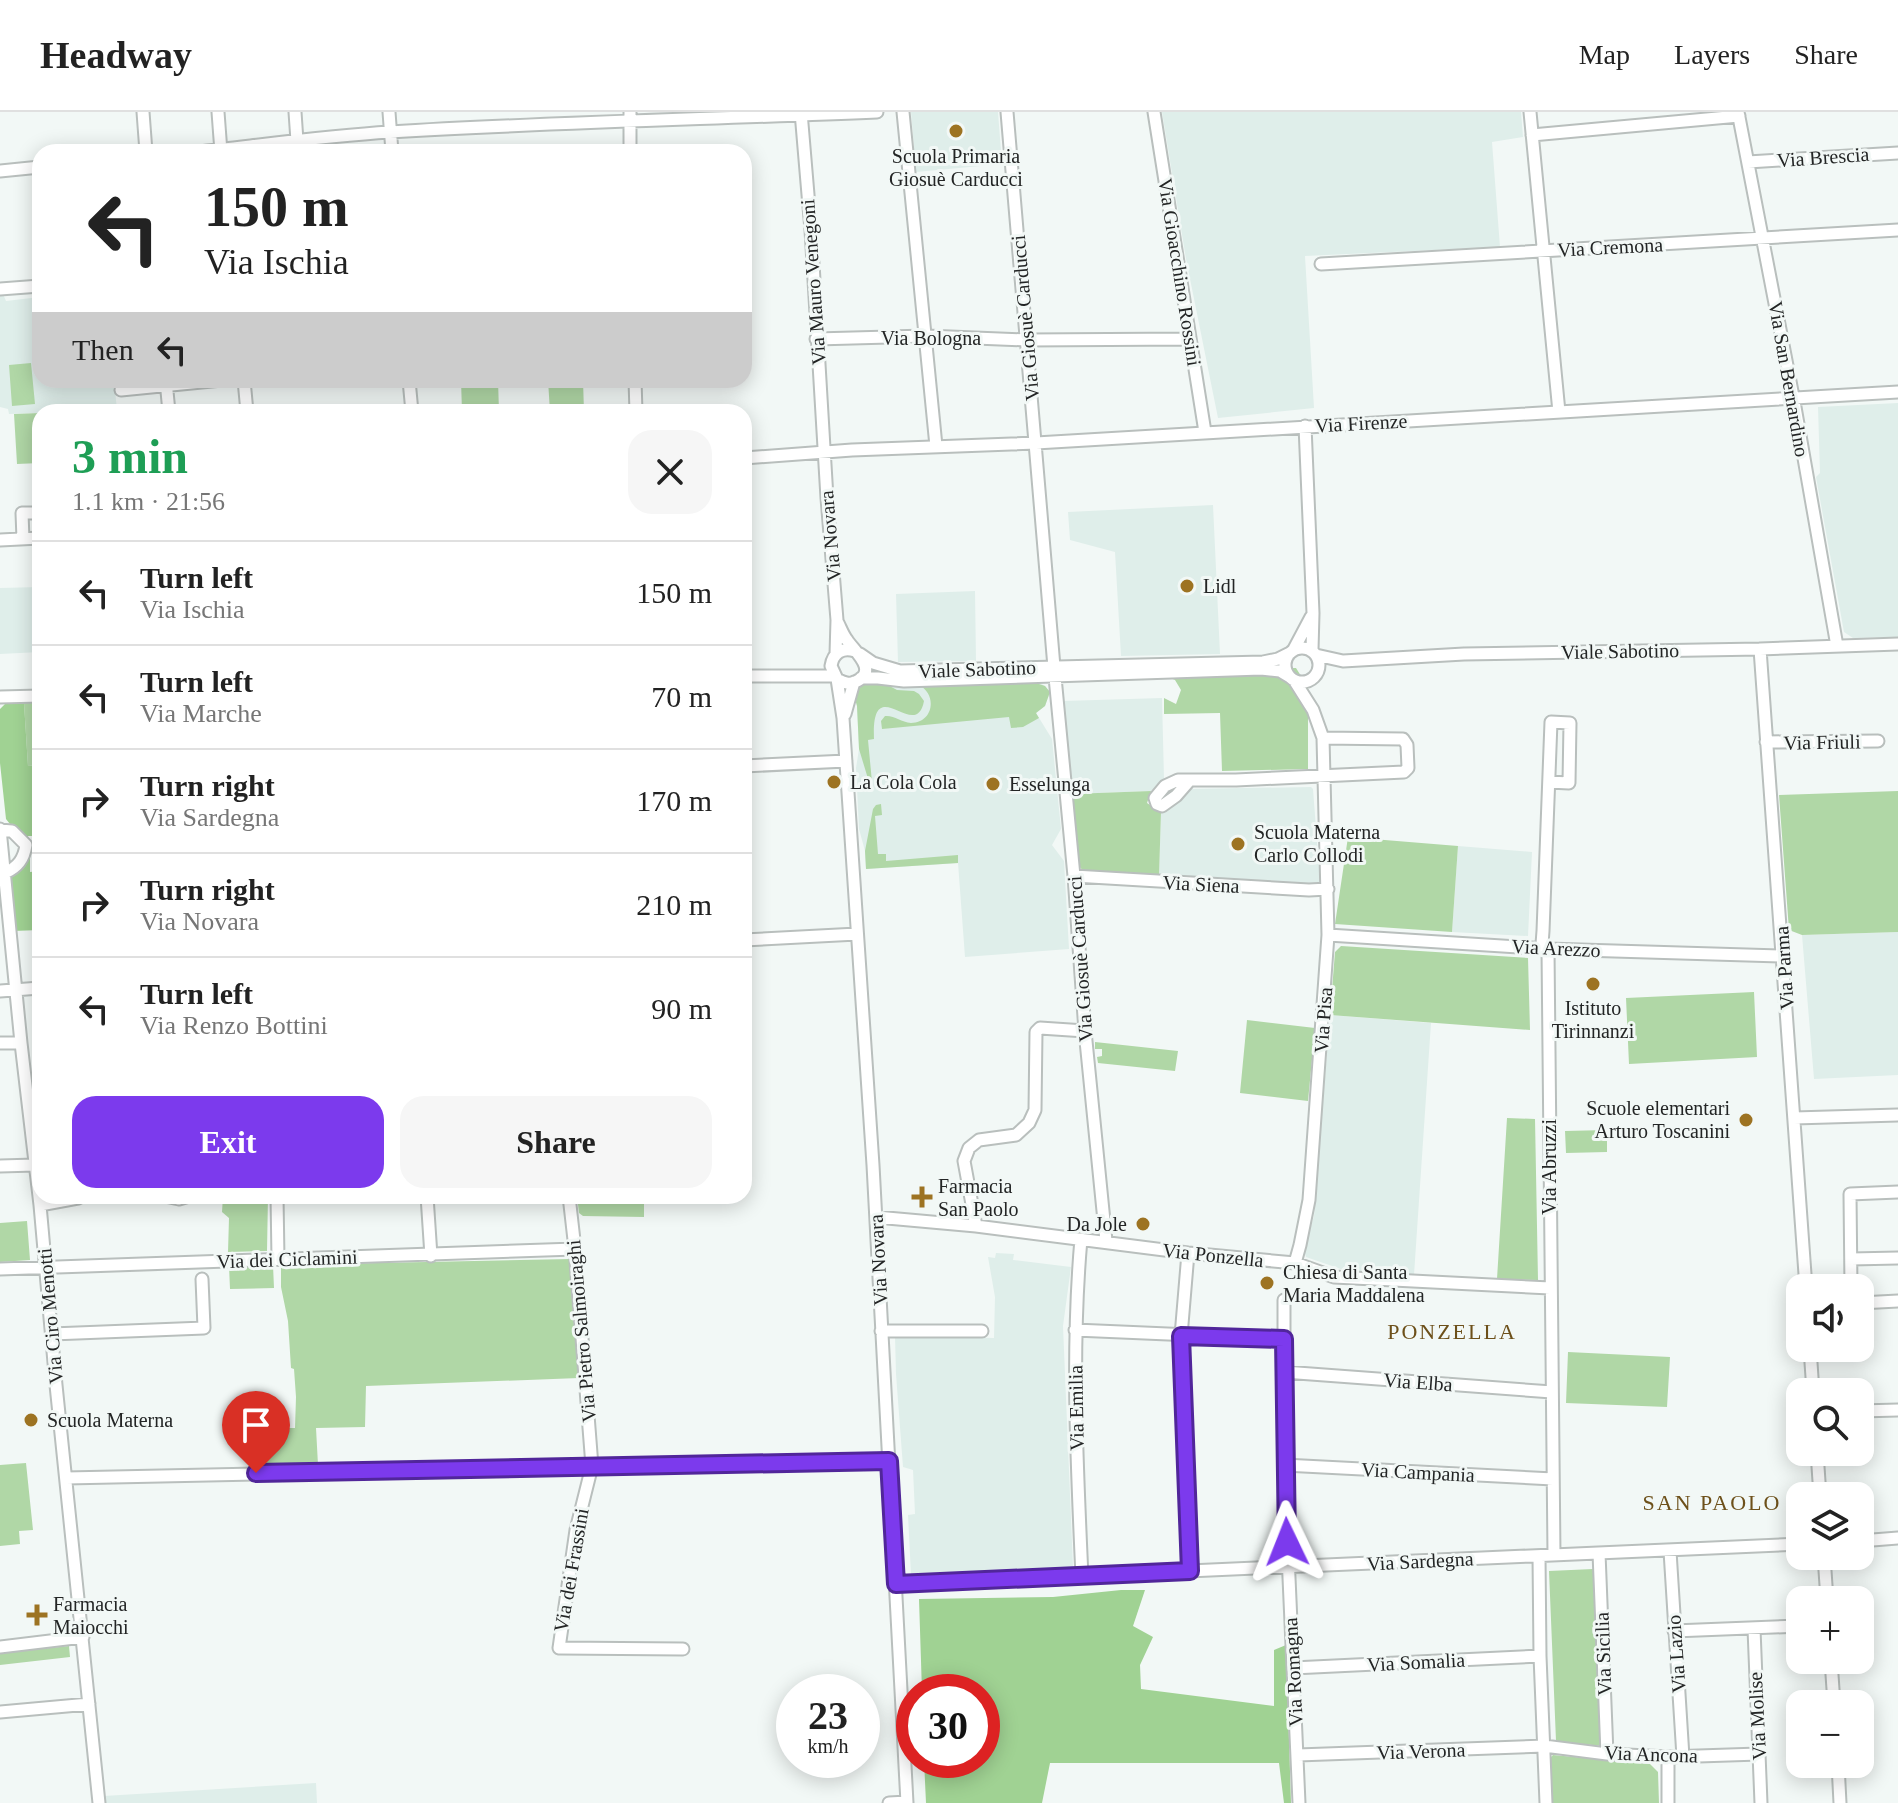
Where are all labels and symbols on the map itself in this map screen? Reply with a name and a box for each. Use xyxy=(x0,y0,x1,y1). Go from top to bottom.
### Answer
marker: Scuola Primaria Giosuè Carducci xyxy=(947,122,965,140)
street label: Via Brescia xyxy=(1776,143,1870,171)
place label: Scuola Primaria Giosuè Carducci xyxy=(889,145,1023,190)
street label: Via Gioacchino Rossini xyxy=(1154,177,1206,368)
street label: Via Mauro Venegoni xyxy=(796,198,831,366)
street label: Via Cremona xyxy=(1556,233,1664,261)
street label: Via Giosuè Carducci xyxy=(1007,234,1043,402)
street label: Via San Bernardino xyxy=(1764,299,1814,459)
street label: Via Bologna xyxy=(881,327,981,350)
street label: Via Firenze xyxy=(1314,410,1408,436)
street label: Via Novara xyxy=(815,489,845,583)
place label: Lidl xyxy=(1203,575,1237,597)
marker: Lidl xyxy=(1178,577,1196,595)
street label: Viale Sabotino xyxy=(1561,639,1679,663)
street label: Viale Sabotino xyxy=(918,656,1036,682)
street label: Via Friuli xyxy=(1783,730,1861,754)
place label: La Cola Cola xyxy=(850,771,957,793)
marker: La Cola Cola xyxy=(825,773,843,791)
place label: Esselunga xyxy=(1009,773,1090,796)
marker: Esselunga xyxy=(984,775,1002,793)
place label: Scuola Materna Carlo Collodi xyxy=(1254,821,1380,866)
marker: Scuola Materna Carlo Collodi xyxy=(1229,835,1247,853)
street label: Via Siena xyxy=(1162,871,1240,897)
street label: Via Giosuè Carducci xyxy=(1063,875,1097,1043)
street label: Via Parma xyxy=(1770,925,1798,1011)
street label: Via Arezzo xyxy=(1511,935,1601,961)
marker: Istituto Tirinnanzi xyxy=(1584,975,1602,993)
street label: Via Pisa xyxy=(1310,986,1336,1054)
place label: Istituto Tirinnanzi xyxy=(1552,997,1635,1042)
place label: Scuole elementari Arturo Toscanini xyxy=(1586,1097,1730,1142)
marker: Scuole elementari Arturo Toscanini xyxy=(1737,1111,1755,1129)
street label: Via Abruzzi xyxy=(1538,1119,1560,1215)
place label: Farmacia San Paolo xyxy=(938,1175,1019,1220)
marker: Farmacia San Paolo xyxy=(913,1188,931,1206)
place label: Da Jole xyxy=(1066,1213,1127,1235)
street label: Via Novara xyxy=(865,1214,891,1306)
marker: Da Jole xyxy=(1134,1215,1152,1233)
street label: Via Pietro Salmoiraghi xyxy=(562,1238,601,1423)
street label: Via Ponzella xyxy=(1161,1239,1265,1271)
street label: Via dei Ciclamini xyxy=(216,1246,358,1272)
street label: Via Ciro Menotti xyxy=(33,1247,67,1385)
place label: Chiesa di Santa Maria Maddalena xyxy=(1283,1261,1425,1306)
marker: Chiesa di Santa Maria Maddalena xyxy=(1258,1274,1276,1292)
district label: PONZELLA xyxy=(1387,1319,1517,1344)
street label: Via Emilia xyxy=(1064,1365,1088,1451)
street label: Via Elba xyxy=(1383,1369,1453,1395)
pin xyxy=(222,1391,290,1473)
place label: Scuola Materna xyxy=(47,1409,173,1431)
marker: Scuola Materna xyxy=(22,1411,40,1429)
street label: Via Campania xyxy=(1361,1458,1475,1487)
district label: SAN PAOLO xyxy=(1643,1490,1781,1515)
position arrow xyxy=(1245,1500,1329,1584)
street label: Via dei Frassini xyxy=(549,1506,593,1634)
street label: Via Sardegna xyxy=(1366,1547,1474,1576)
place label: Farmacia Maiocchi xyxy=(53,1593,129,1638)
marker: Farmacia Maiocchi xyxy=(28,1606,46,1624)
street label: Via Sicilia xyxy=(1591,1612,1615,1696)
street label: Via Lazio xyxy=(1662,1614,1690,1694)
street label: Via Romagna xyxy=(1279,1617,1308,1727)
street label: Via Somalia xyxy=(1366,1648,1466,1676)
street label: Via Molise xyxy=(1744,1671,1770,1761)
speed limit sign: 30 xyxy=(896,1674,1000,1778)
street label: Via Verona xyxy=(1376,1738,1466,1764)
street label: Via Ancona xyxy=(1604,1741,1698,1767)

